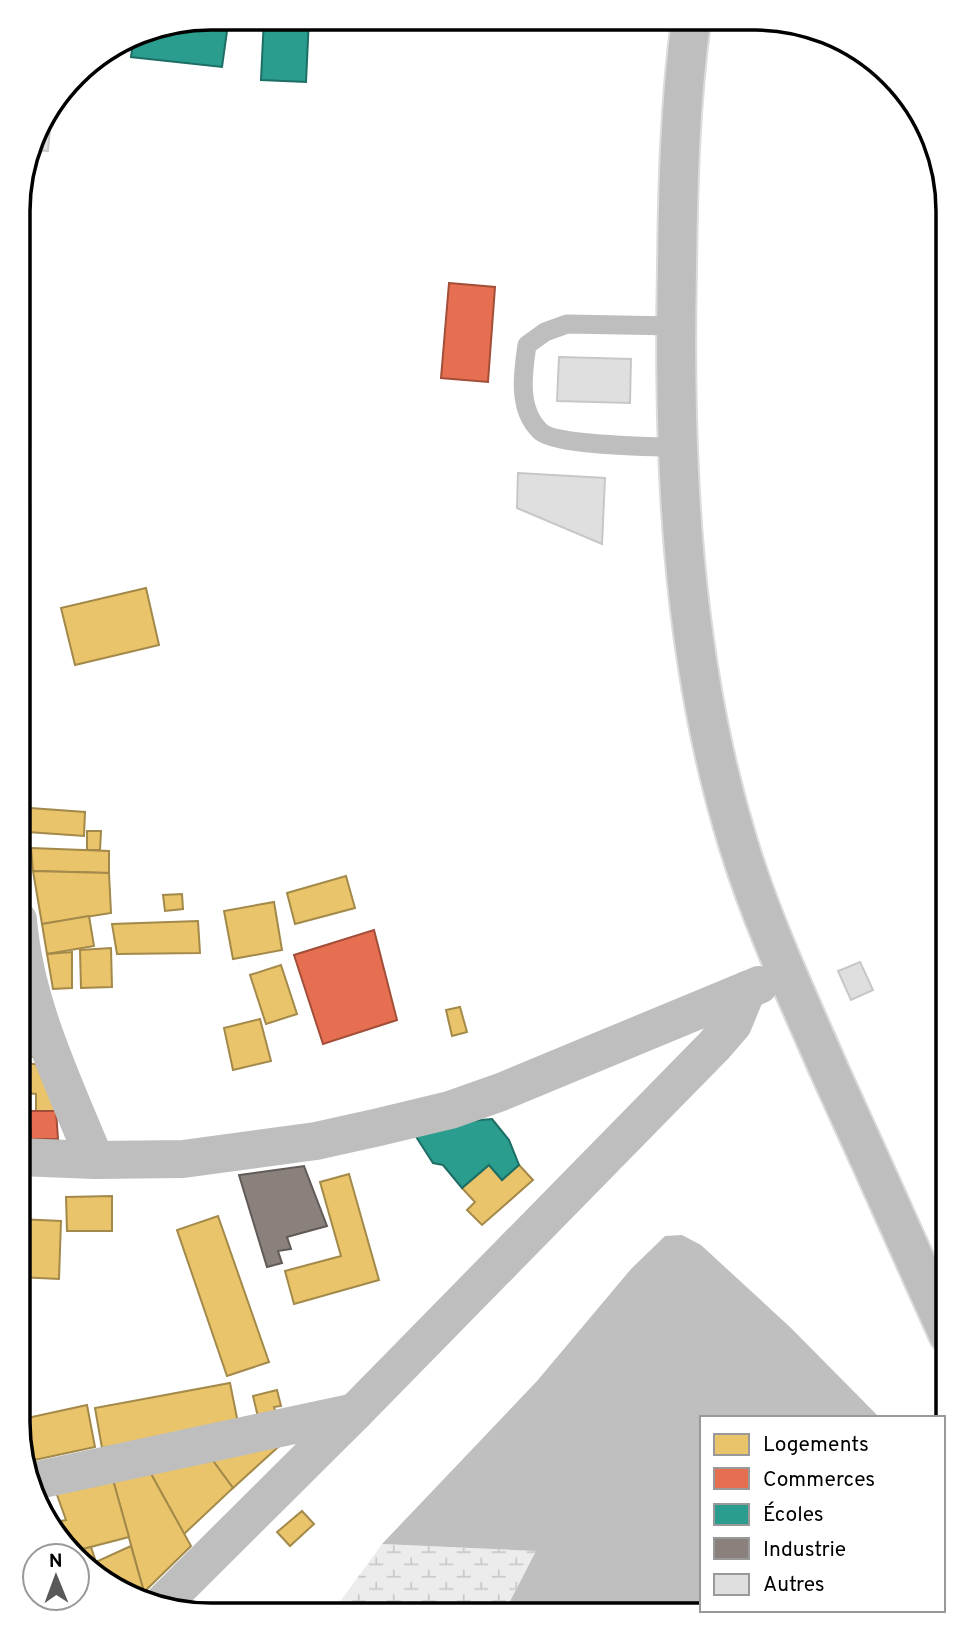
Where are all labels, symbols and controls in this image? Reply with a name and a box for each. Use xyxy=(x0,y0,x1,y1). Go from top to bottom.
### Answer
legend xyxy=(700,1416,945,1612)
text: Logements xyxy=(763,1432,869,1459)
text: Commerces xyxy=(763,1467,875,1494)
text: Écoles xyxy=(763,1501,824,1529)
text: Industrie xyxy=(763,1537,846,1564)
north arrow xyxy=(21,1542,91,1612)
text: N xyxy=(49,1550,63,1574)
text: Autres xyxy=(763,1572,825,1599)

